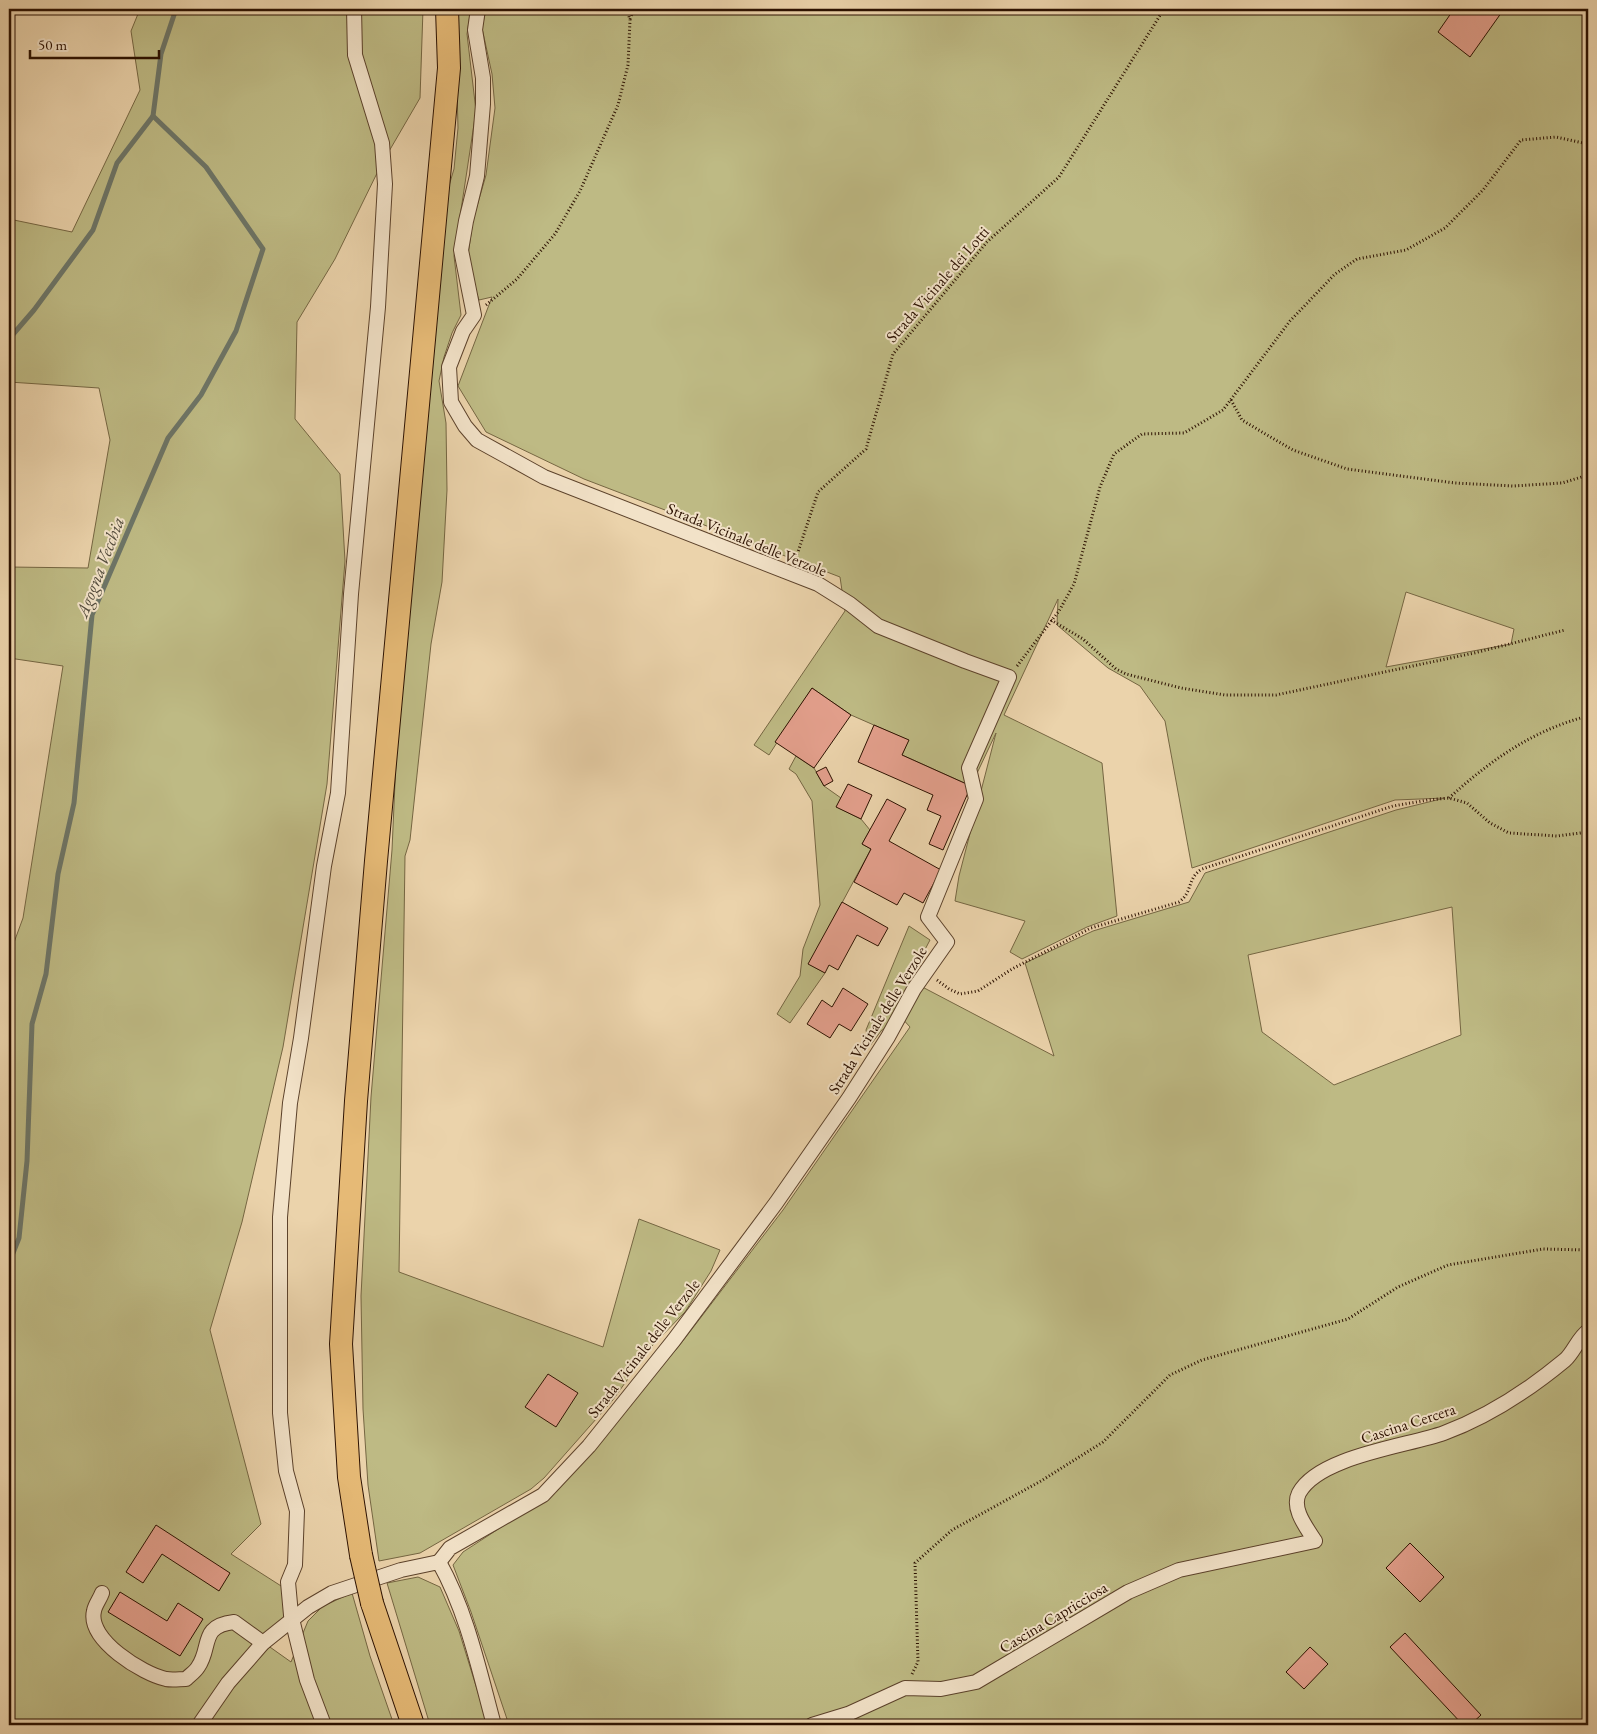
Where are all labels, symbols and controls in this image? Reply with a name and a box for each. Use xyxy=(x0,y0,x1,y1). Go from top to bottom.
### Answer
scale bar xyxy=(30,28,159,60)
text: 50 m xyxy=(38,35,67,54)
street label: Strada Vicinale dei Lotti xyxy=(881,222,994,347)
street label: Strada Vicinale delle Verzole xyxy=(664,498,830,581)
water label: Agogna Vecchia xyxy=(69,513,130,622)
street label: Strada Vicinale delle Verzole xyxy=(823,942,932,1098)
street label: Strada Vicinale delle Verzole xyxy=(583,1275,704,1422)
street label: Cascina Cercera xyxy=(1358,1398,1459,1449)
street label: Cascina Capricciosa xyxy=(995,1576,1112,1658)

